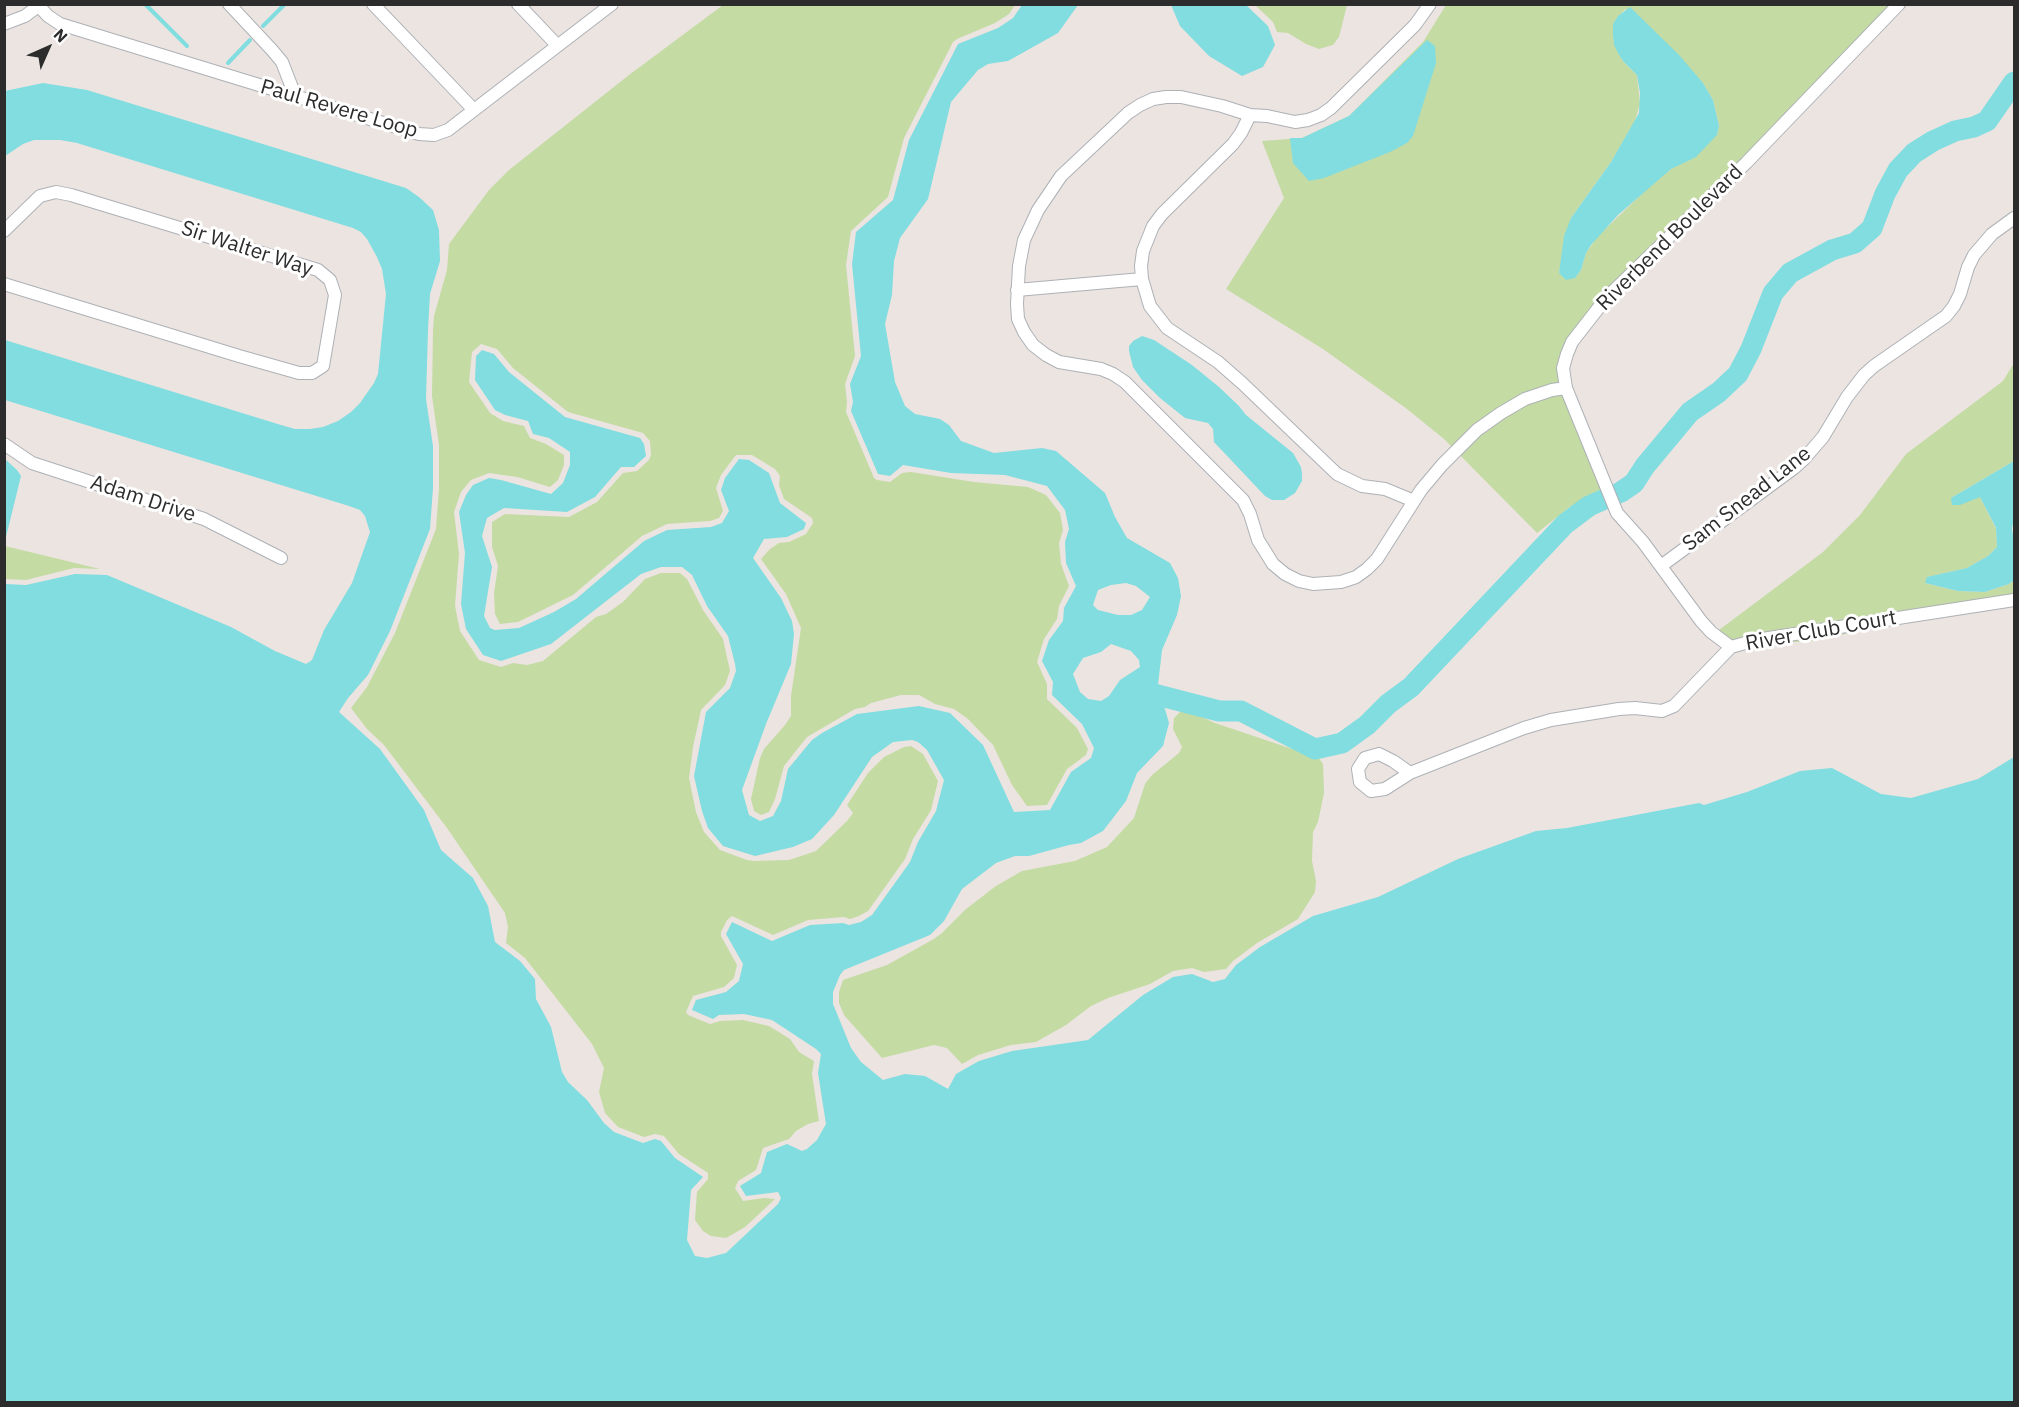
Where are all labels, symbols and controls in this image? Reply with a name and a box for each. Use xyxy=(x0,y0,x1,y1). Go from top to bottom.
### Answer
north arrow xyxy=(18,18,78,78)
text: N xyxy=(50,24,72,46)
street label: Paul Revere Loop xyxy=(257,74,421,144)
street label: Riverbend Boulevard xyxy=(1592,160,1748,316)
street label: Sir Walter Way xyxy=(178,216,316,282)
street label: Sam Snead Lane xyxy=(1678,441,1816,557)
street label: Adam Drive xyxy=(87,470,199,528)
street label: River Club Court xyxy=(1744,605,1898,657)

